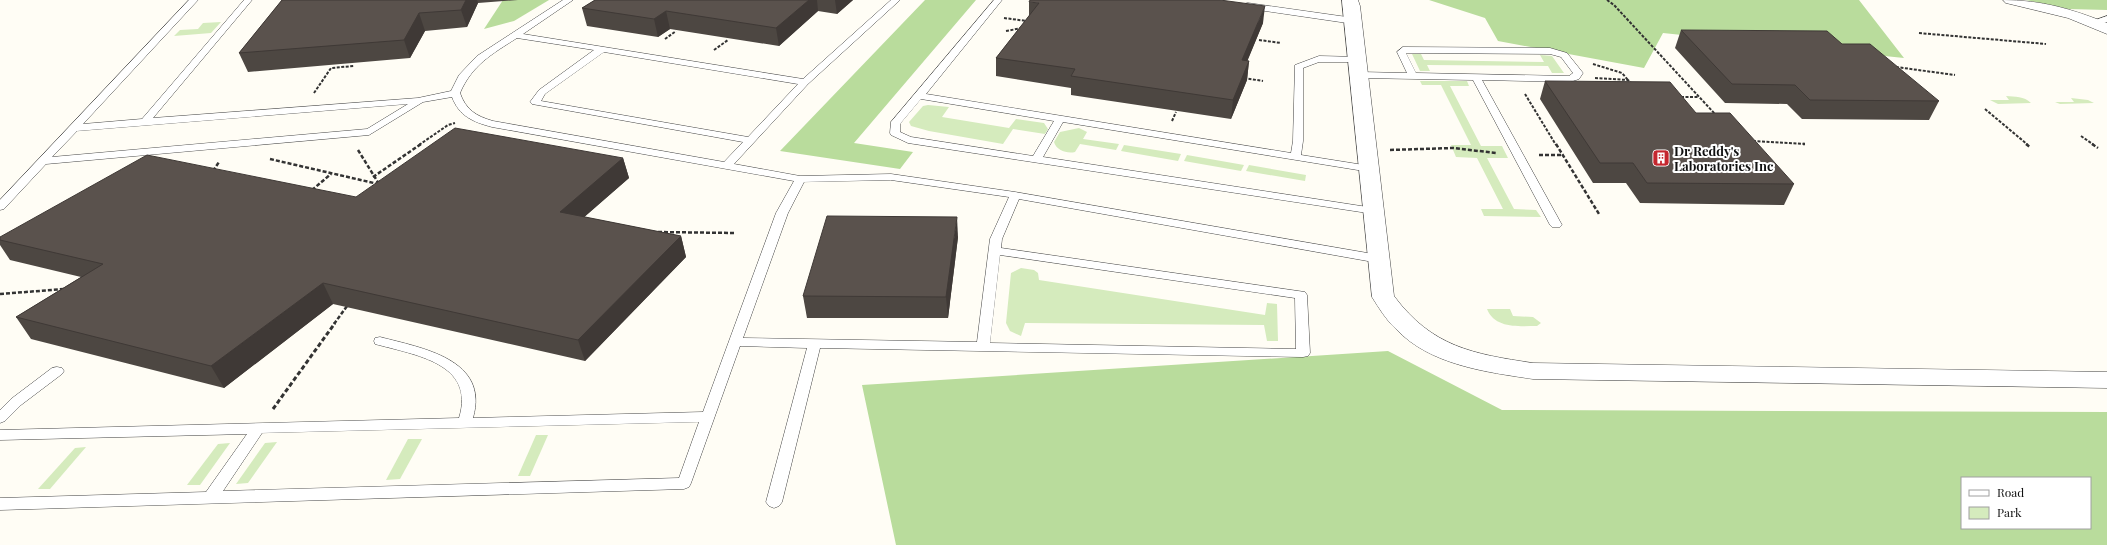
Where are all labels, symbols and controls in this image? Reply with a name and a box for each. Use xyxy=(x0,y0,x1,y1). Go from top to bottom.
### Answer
place label: Dr Reddy's Laboratories Inc xyxy=(1674,142,1774,174)
building icon: Dr Reddy's Laboratories Inc xyxy=(1651,148,1671,168)
legend xyxy=(1961,477,2091,529)
text: Road xyxy=(1997,484,2024,500)
text: Park xyxy=(1997,504,2022,520)

